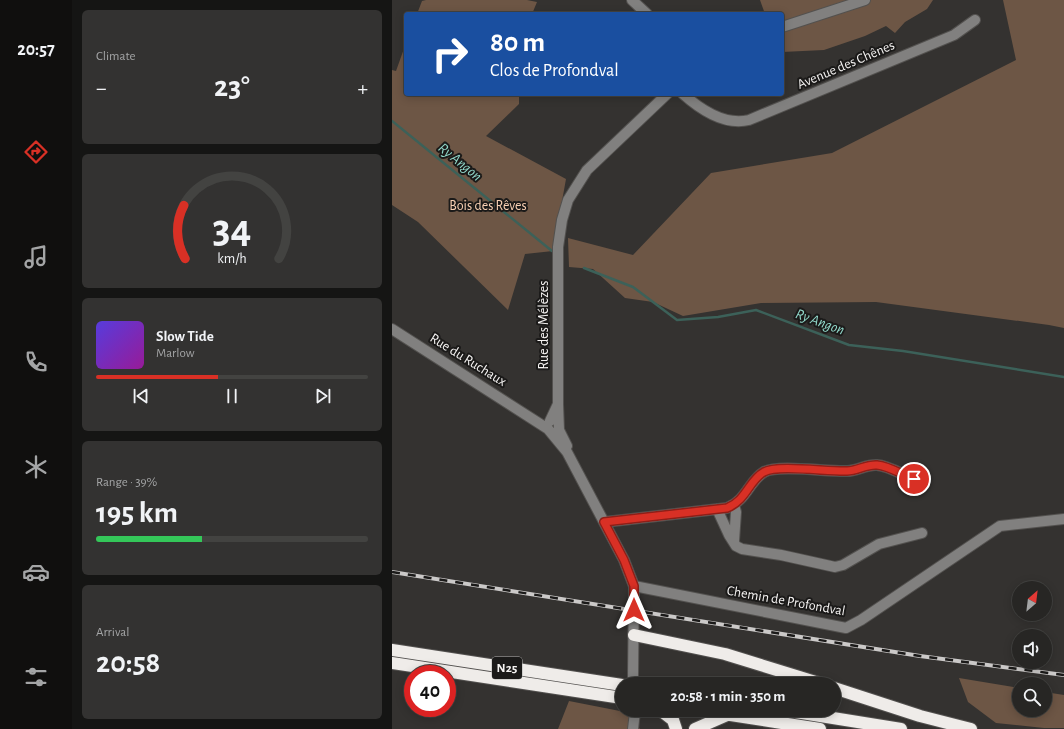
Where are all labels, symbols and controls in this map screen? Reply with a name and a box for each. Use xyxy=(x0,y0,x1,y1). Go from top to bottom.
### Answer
icon: right xyxy=(424,28,476,80)
text: 80 m xyxy=(490,29,545,57)
street label: Avenue des Chênes xyxy=(795,38,897,92)
text: 20:57 xyxy=(17,41,55,59)
text: Climate xyxy=(96,50,135,63)
text: Clos de Profondval xyxy=(490,62,619,80)
text: 23° xyxy=(214,72,250,102)
text: − xyxy=(96,77,107,99)
text: + xyxy=(357,77,368,99)
icon: directions xyxy=(22,138,50,166)
water label: Ry Angon xyxy=(435,140,485,184)
park label: Bois des Rêves xyxy=(449,199,527,213)
text: 34 xyxy=(213,208,251,249)
icon: music xyxy=(22,243,50,271)
text: km/h xyxy=(217,251,247,265)
street label: Rue des Mélèzes xyxy=(537,281,551,369)
water label: Ry Angon xyxy=(793,306,847,338)
text: Slow Tide xyxy=(156,329,214,344)
street label: Rue du Ruchaux xyxy=(427,331,509,389)
text: Marlow xyxy=(156,347,194,360)
icon: phone xyxy=(22,348,50,376)
icon: previous xyxy=(130,385,152,407)
icon: pause xyxy=(221,385,243,407)
icon: next xyxy=(312,385,334,407)
icon: climate xyxy=(22,453,50,481)
pin xyxy=(897,462,931,496)
icon: arrive xyxy=(903,468,925,490)
text: Range · 39% xyxy=(96,476,157,489)
text: 195 km xyxy=(96,498,178,528)
icon: car xyxy=(22,558,50,586)
north arrow xyxy=(1012,581,1052,621)
map controls xyxy=(1012,581,1052,717)
street label: Chemin de Profondval xyxy=(726,584,846,618)
position arrow xyxy=(613,589,655,631)
text: Arrival xyxy=(96,626,129,639)
button: sound xyxy=(1012,629,1052,669)
text: 20:58 xyxy=(96,648,160,678)
road number: N25 xyxy=(492,657,522,679)
icon: filters xyxy=(22,663,50,691)
speed limit sign: 40 xyxy=(404,665,456,717)
button: search xyxy=(1012,677,1052,717)
text: 20:58 · 1 min · 350 m xyxy=(671,689,785,704)

